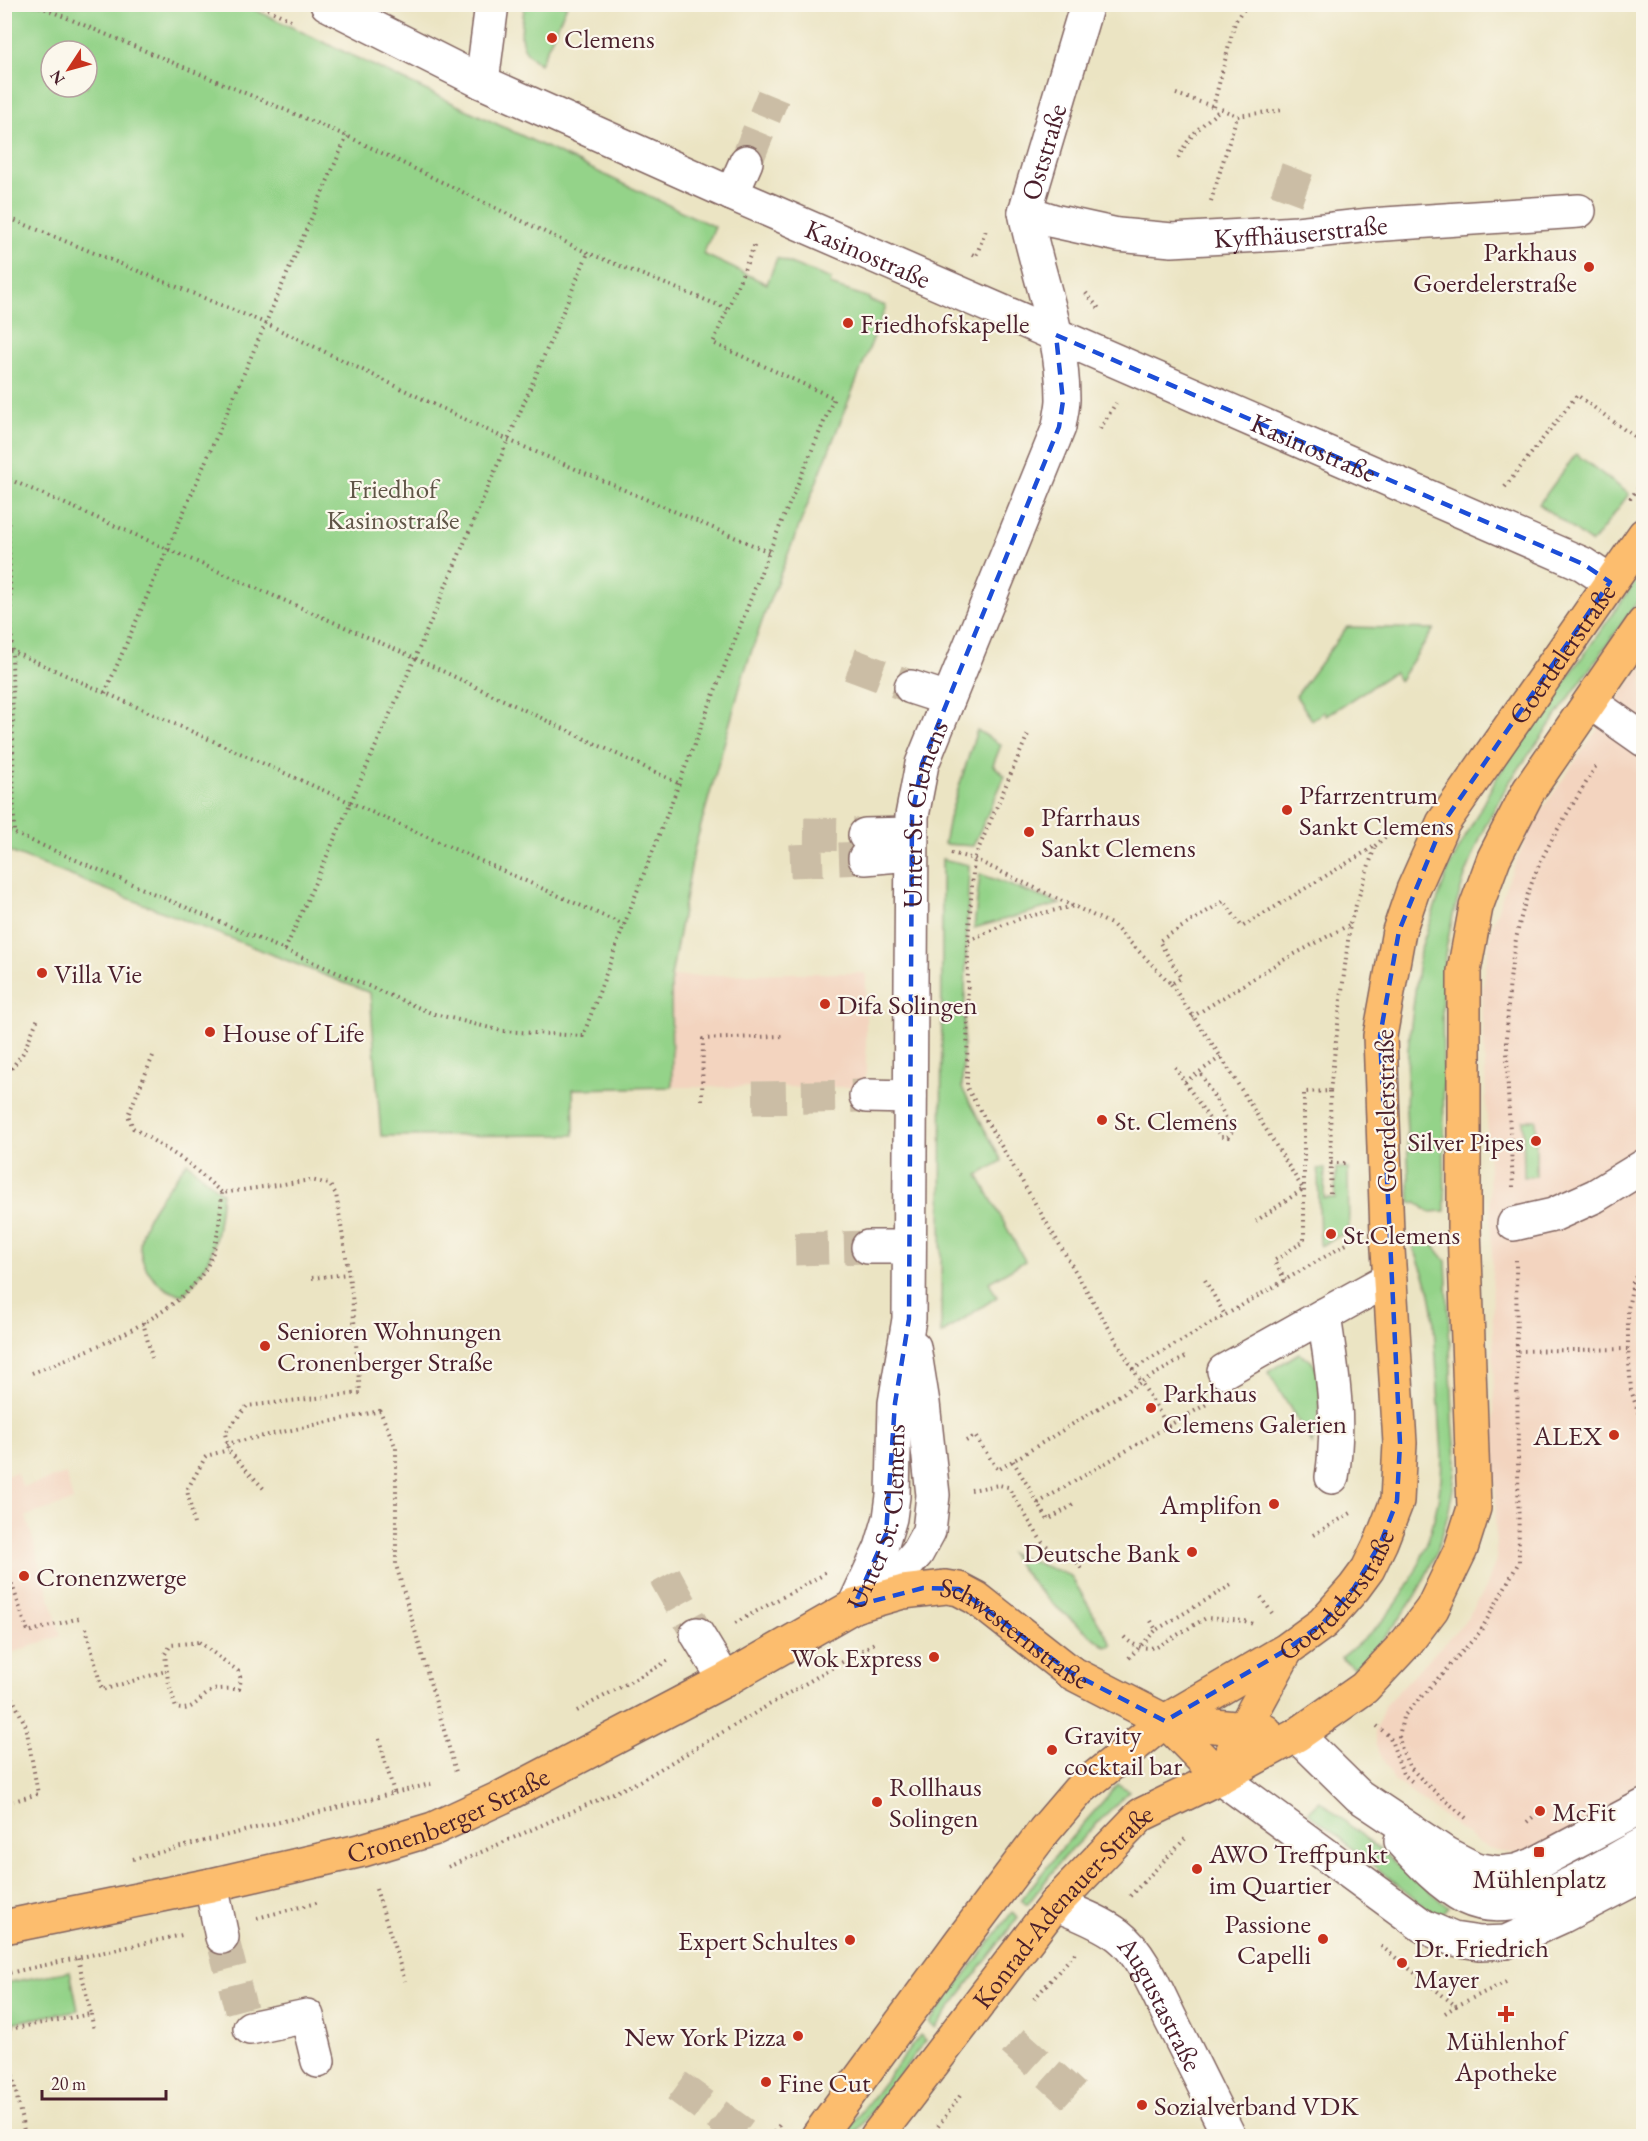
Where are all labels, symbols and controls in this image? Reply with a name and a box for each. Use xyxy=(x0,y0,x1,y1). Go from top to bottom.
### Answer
place label: Clemens xyxy=(564,21,655,56)
marker: Clemens xyxy=(545,31,559,45)
north arrow xyxy=(39,39,99,99)
text: N xyxy=(45,66,70,89)
street label: Oststraße xyxy=(1012,99,1074,204)
street label: Kyffhäuserstraße xyxy=(1213,206,1388,255)
street label: Kasinostraße xyxy=(800,211,936,296)
place label: Parkhaus Goerdelerstraße xyxy=(1413,234,1577,300)
marker: Parkhaus Goerdelerstraße xyxy=(1582,260,1596,274)
place label: Friedhofskapelle xyxy=(860,306,1029,341)
marker: Friedhofskapelle xyxy=(841,316,855,330)
street label: Kasinostraße xyxy=(1246,404,1382,490)
park label: Friedhof Kasinostraße xyxy=(326,471,460,537)
street label: Goerdelerstraße xyxy=(1500,576,1623,731)
street label: Unter St. Clemens xyxy=(894,715,955,908)
place label: Pfarrzentrum Sankt Clemens xyxy=(1299,777,1454,843)
place label: Pfarrhaus Sankt Clemens xyxy=(1041,799,1196,865)
marker: Pfarrzentrum Sankt Clemens xyxy=(1280,803,1294,817)
marker: Pfarrhaus Sankt Clemens xyxy=(1022,825,1036,839)
place label: Villa Vie xyxy=(54,956,142,991)
marker: Villa Vie xyxy=(35,966,49,980)
place label: Difa Solingen xyxy=(837,987,977,1022)
marker: Difa Solingen xyxy=(818,997,832,1011)
place label: House of Life xyxy=(222,1015,364,1050)
marker: House of Life xyxy=(203,1025,217,1039)
street label: Goerdelerstraße xyxy=(1366,1029,1404,1193)
place label: St. Clemens xyxy=(1114,1103,1237,1138)
marker: St. Clemens xyxy=(1095,1113,1109,1127)
place label: Silver Pipes xyxy=(1407,1124,1524,1159)
marker: Silver Pipes xyxy=(1529,1134,1543,1148)
place label: St.Clemens xyxy=(1343,1217,1460,1252)
marker: St.Clemens xyxy=(1324,1227,1338,1241)
place label: Senioren Wohnungen Cronenberger Straße xyxy=(277,1313,502,1379)
marker: Senioren Wohnungen Cronenberger Straße xyxy=(258,1339,272,1353)
place label: Parkhaus Clemens Galerien xyxy=(1163,1375,1347,1441)
marker: Parkhaus Clemens Galerien xyxy=(1144,1401,1158,1415)
place label: ALEX xyxy=(1532,1418,1602,1453)
street label: Unter St. Clemens xyxy=(837,1424,912,1615)
marker: ALEX xyxy=(1607,1428,1621,1442)
place label: Amplifon xyxy=(1159,1487,1262,1522)
marker: Amplifon xyxy=(1267,1497,1281,1511)
street label: Goerdelerstraße xyxy=(1271,1525,1402,1668)
place label: Deutsche Bank xyxy=(1023,1535,1180,1570)
marker: Deutsche Bank xyxy=(1185,1545,1199,1559)
place label: Cronenzwerge xyxy=(36,1559,186,1594)
marker: Cronenzwerge xyxy=(17,1569,31,1583)
street label: Schwesternstraße xyxy=(938,1569,1095,1697)
place label: Wok Express xyxy=(791,1640,922,1675)
marker: Wok Express xyxy=(927,1650,941,1664)
place label: Gravity cocktail bar xyxy=(1064,1717,1182,1783)
marker: Gravity cocktail bar xyxy=(1045,1743,1059,1757)
street label: Cronenberger Straße xyxy=(343,1758,555,1871)
place label: Rollhaus Solingen xyxy=(889,1769,982,1835)
place label: McFit xyxy=(1552,1794,1616,1829)
marker: Rollhaus Solingen xyxy=(870,1795,884,1809)
street label: Konrad-Adenauer-Straße xyxy=(964,1795,1158,2015)
marker: McFit xyxy=(1533,1804,1547,1818)
place label: AWO Treffpunkt im Quartier xyxy=(1208,1836,1388,1902)
marker: Mühlenplatz xyxy=(1532,1845,1546,1859)
place label: Mühlenplatz xyxy=(1472,1861,1606,1896)
marker: AWO Treffpunkt im Quartier xyxy=(1190,1862,1204,1876)
place label: Passione Capelli xyxy=(1224,1906,1311,1972)
place label: Expert Schultes xyxy=(678,1923,838,1958)
street label: Augustastraße xyxy=(1110,1927,1211,2077)
place label: Dr. Friedrich Mayer xyxy=(1414,1930,1549,1996)
marker: Passione Capelli xyxy=(1316,1932,1330,1946)
marker: Expert Schultes xyxy=(843,1933,857,1947)
marker: Dr. Friedrich Mayer xyxy=(1395,1956,1409,1970)
marker: Mühlenhof Apotheke xyxy=(1499,2007,1513,2021)
place label: New York Pizza xyxy=(624,2019,786,2054)
place label: Mühlenhof Apotheke xyxy=(1446,2023,1569,2089)
marker: New York Pizza xyxy=(791,2029,805,2043)
scale bar xyxy=(42,2063,166,2101)
place label: Fine Cut xyxy=(778,2065,871,2100)
text: 20 m xyxy=(51,2072,86,2095)
marker: Fine Cut xyxy=(759,2075,773,2089)
place label: Sozialverband VDK xyxy=(1154,2088,1359,2123)
marker: Sozialverband VDK xyxy=(1135,2098,1149,2112)

